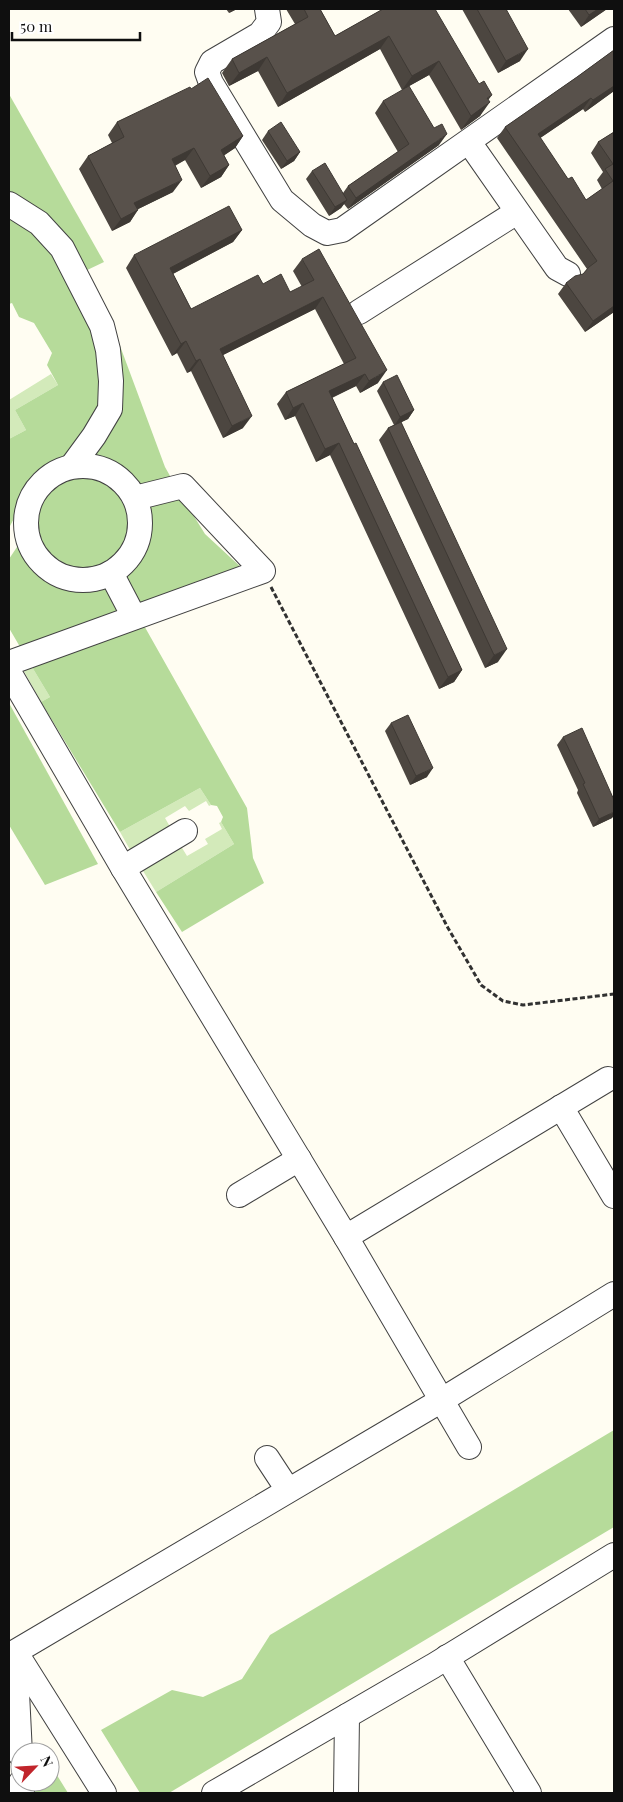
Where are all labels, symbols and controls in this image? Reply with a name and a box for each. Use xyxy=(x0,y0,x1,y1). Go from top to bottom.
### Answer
scale bar xyxy=(12,10,140,42)
text: 50 m xyxy=(20,16,53,36)
north arrow xyxy=(10,1742,60,1792)
text: N xyxy=(36,1753,58,1770)

